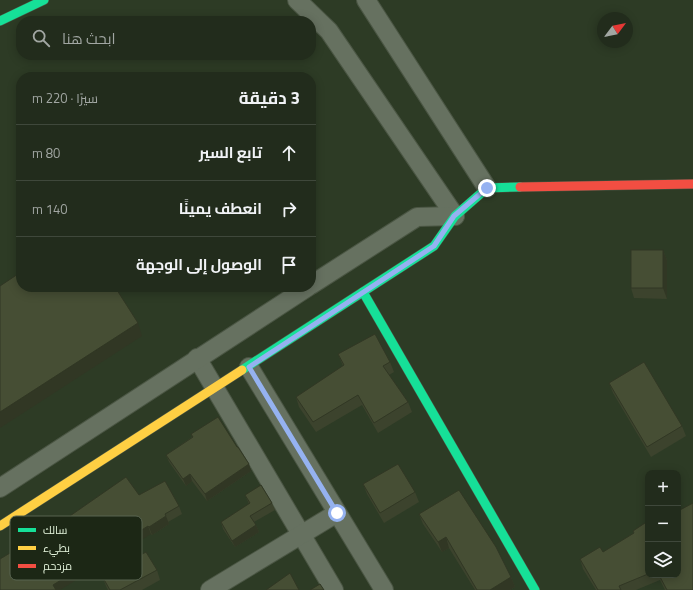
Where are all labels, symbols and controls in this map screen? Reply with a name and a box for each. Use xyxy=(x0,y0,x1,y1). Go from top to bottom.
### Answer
north arrow xyxy=(597,12,633,48)
search box xyxy=(16,16,316,60)
icon: search xyxy=(30,27,52,49)
text: ابحث هنا xyxy=(62,27,115,50)
text: 3 دقيقة xyxy=(239,85,300,111)
text: سيرًا · 220 m xyxy=(32,88,98,108)
text: تابع السير xyxy=(199,141,262,164)
icon: ahead xyxy=(278,142,300,164)
text: 80 m xyxy=(32,143,60,163)
route end xyxy=(478,179,496,197)
text: انعطف يمينًا xyxy=(179,197,262,220)
icon: right xyxy=(278,198,300,220)
text: 140 m xyxy=(32,199,68,219)
text: الوصول إلى الوجهة xyxy=(136,253,262,276)
icon: arrive xyxy=(278,254,300,276)
map controls xyxy=(645,470,681,578)
button: + xyxy=(645,470,681,506)
route start xyxy=(328,504,346,522)
button: − xyxy=(645,506,681,542)
legend xyxy=(10,516,142,580)
text: سالك xyxy=(43,522,67,538)
text: بطيء xyxy=(43,540,70,557)
button: layers xyxy=(645,542,681,578)
text: مزدحم xyxy=(43,558,72,574)

